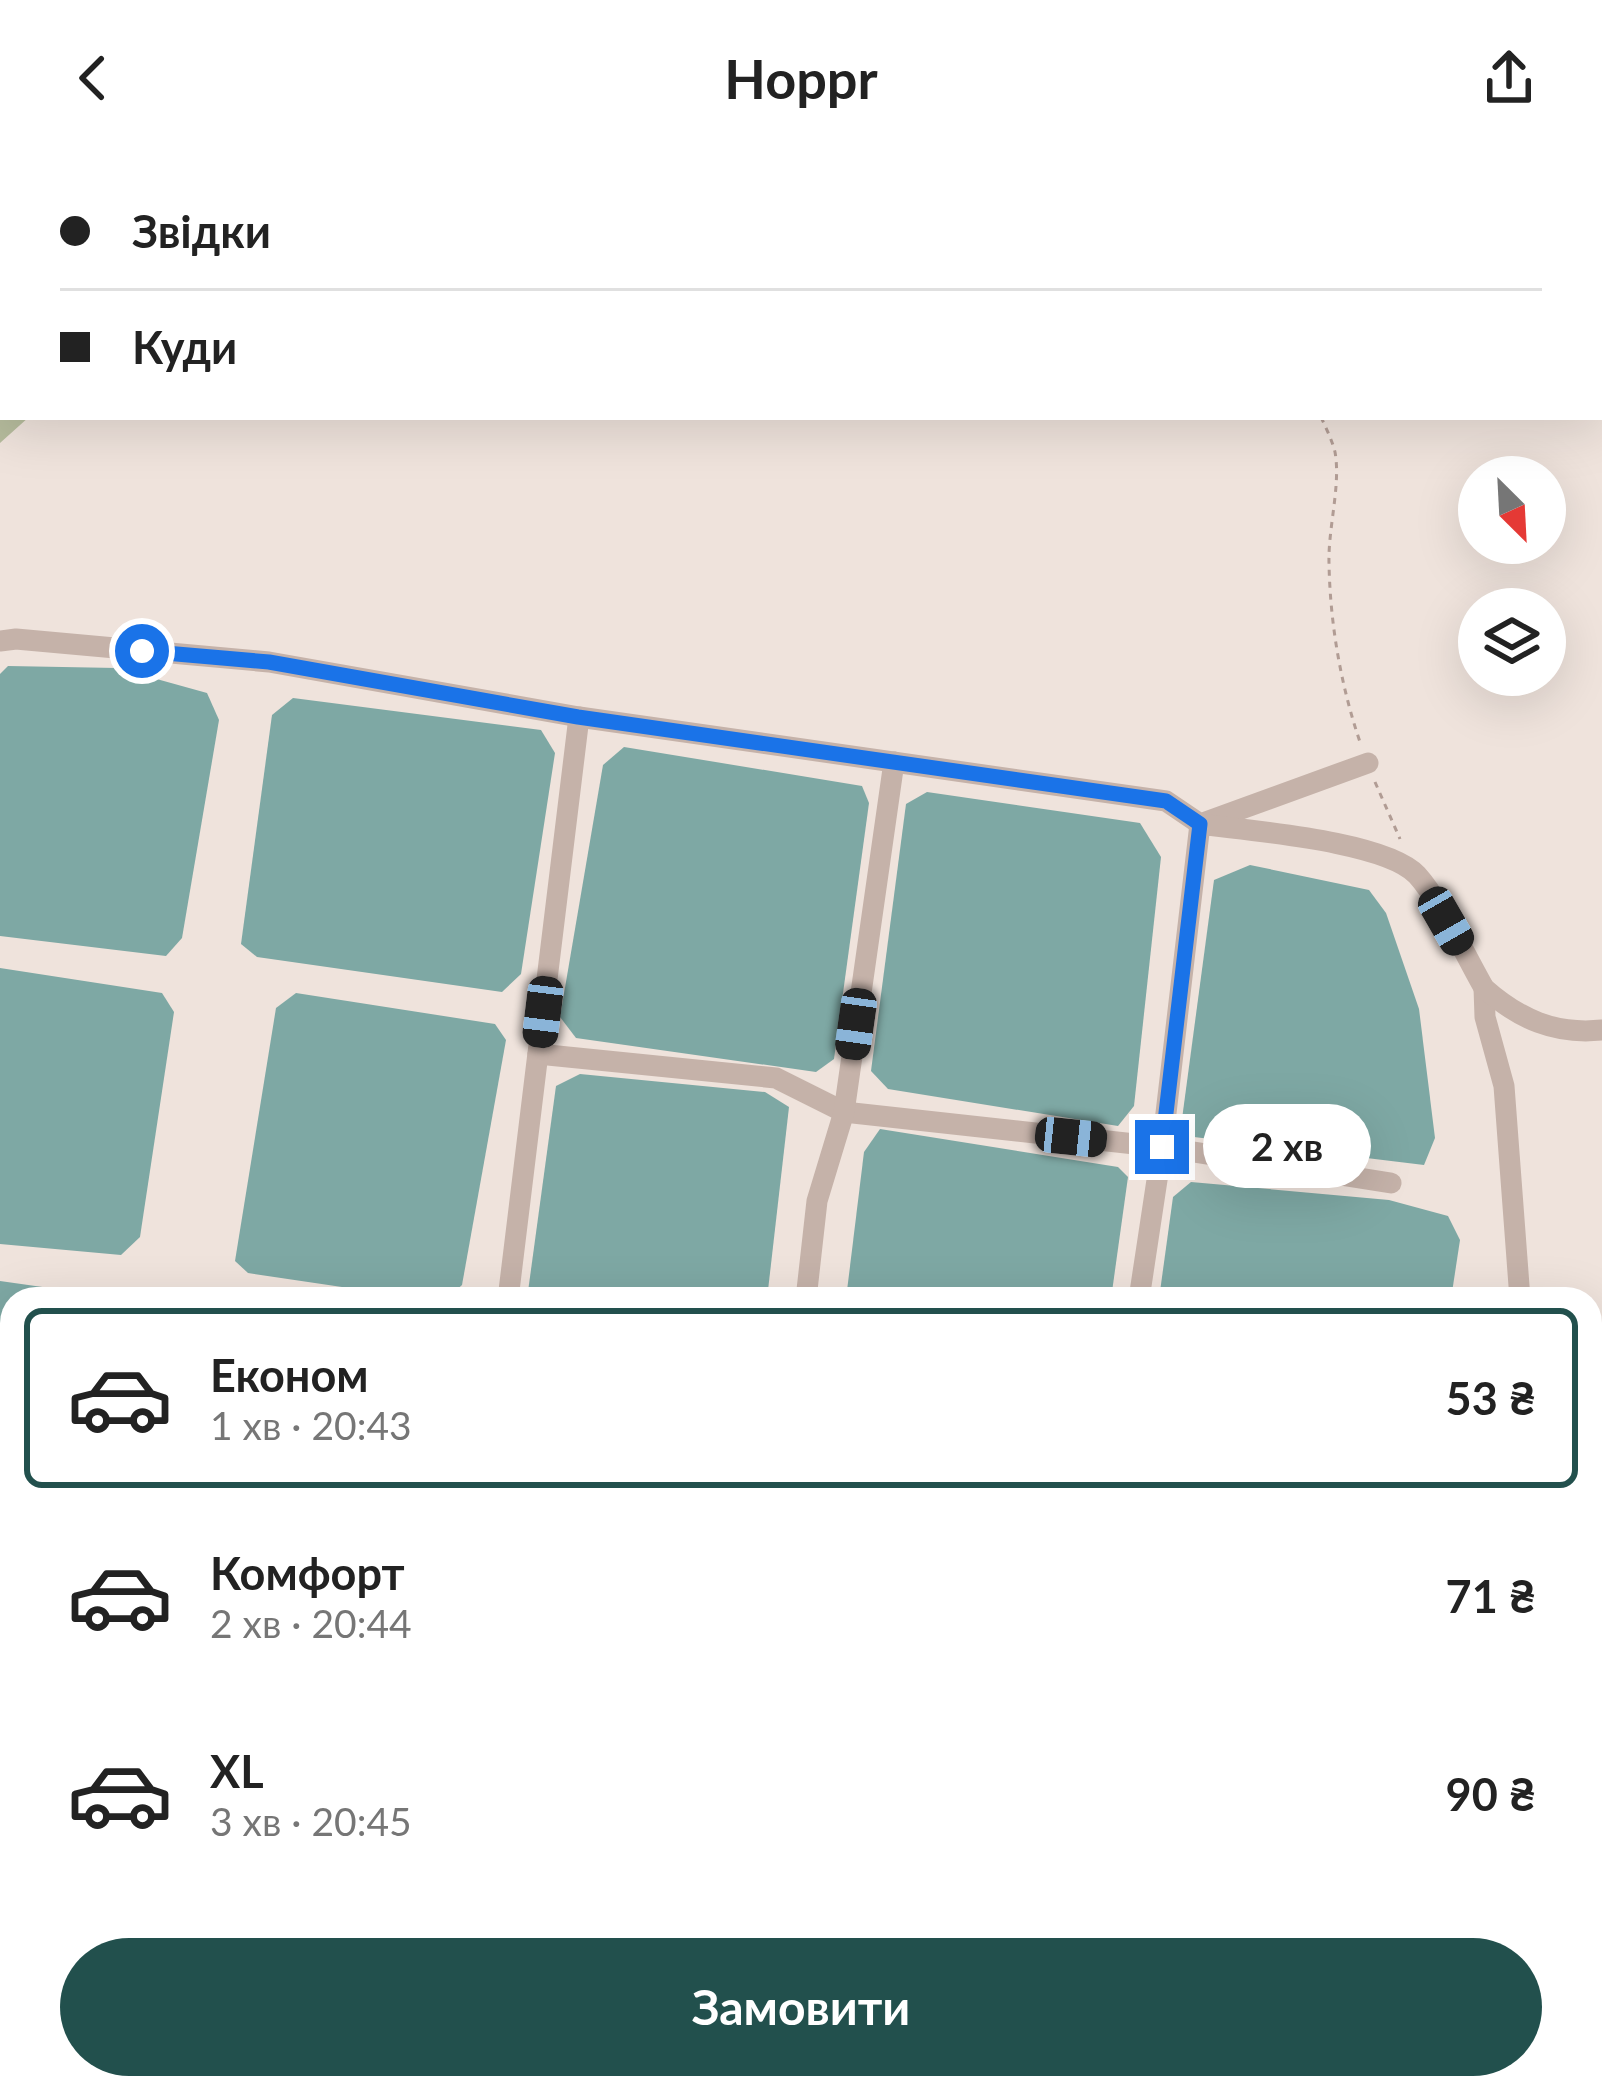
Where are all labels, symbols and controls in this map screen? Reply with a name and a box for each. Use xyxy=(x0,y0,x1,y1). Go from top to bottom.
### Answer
icon: back xyxy=(60,45,126,111)
icon: share xyxy=(1476,45,1542,111)
text: Hoppr xyxy=(724,46,878,111)
text: Звідки xyxy=(132,204,271,258)
text: Куди xyxy=(132,320,237,374)
north arrow xyxy=(1458,456,1566,564)
map controls xyxy=(1458,456,1566,696)
button: layers xyxy=(1458,588,1566,696)
route start xyxy=(115,624,169,678)
car xyxy=(1412,881,1480,961)
car xyxy=(521,974,565,1050)
car xyxy=(833,986,879,1062)
callout: 2 хв xyxy=(1204,1105,1372,1189)
car xyxy=(1033,1115,1109,1159)
route end xyxy=(1135,1120,1189,1174)
text: 2 хв xyxy=(1251,1123,1323,1169)
icon: car xyxy=(66,1344,174,1452)
text: Економ xyxy=(210,1348,369,1402)
text: 53 ₴ xyxy=(1446,1371,1536,1425)
text: 1 хв · 20:43 xyxy=(210,1402,412,1448)
icon: car xyxy=(66,1542,174,1650)
text: Комфорт xyxy=(210,1546,405,1600)
text: 71 ₴ xyxy=(1446,1569,1536,1623)
text: 2 хв · 20:44 xyxy=(210,1600,412,1646)
icon: car xyxy=(66,1740,174,1848)
text: XL xyxy=(210,1744,264,1798)
text: 90 ₴ xyxy=(1446,1767,1536,1821)
text: 3 хв · 20:45 xyxy=(210,1798,412,1844)
button: Замовити xyxy=(60,1938,1542,2076)

